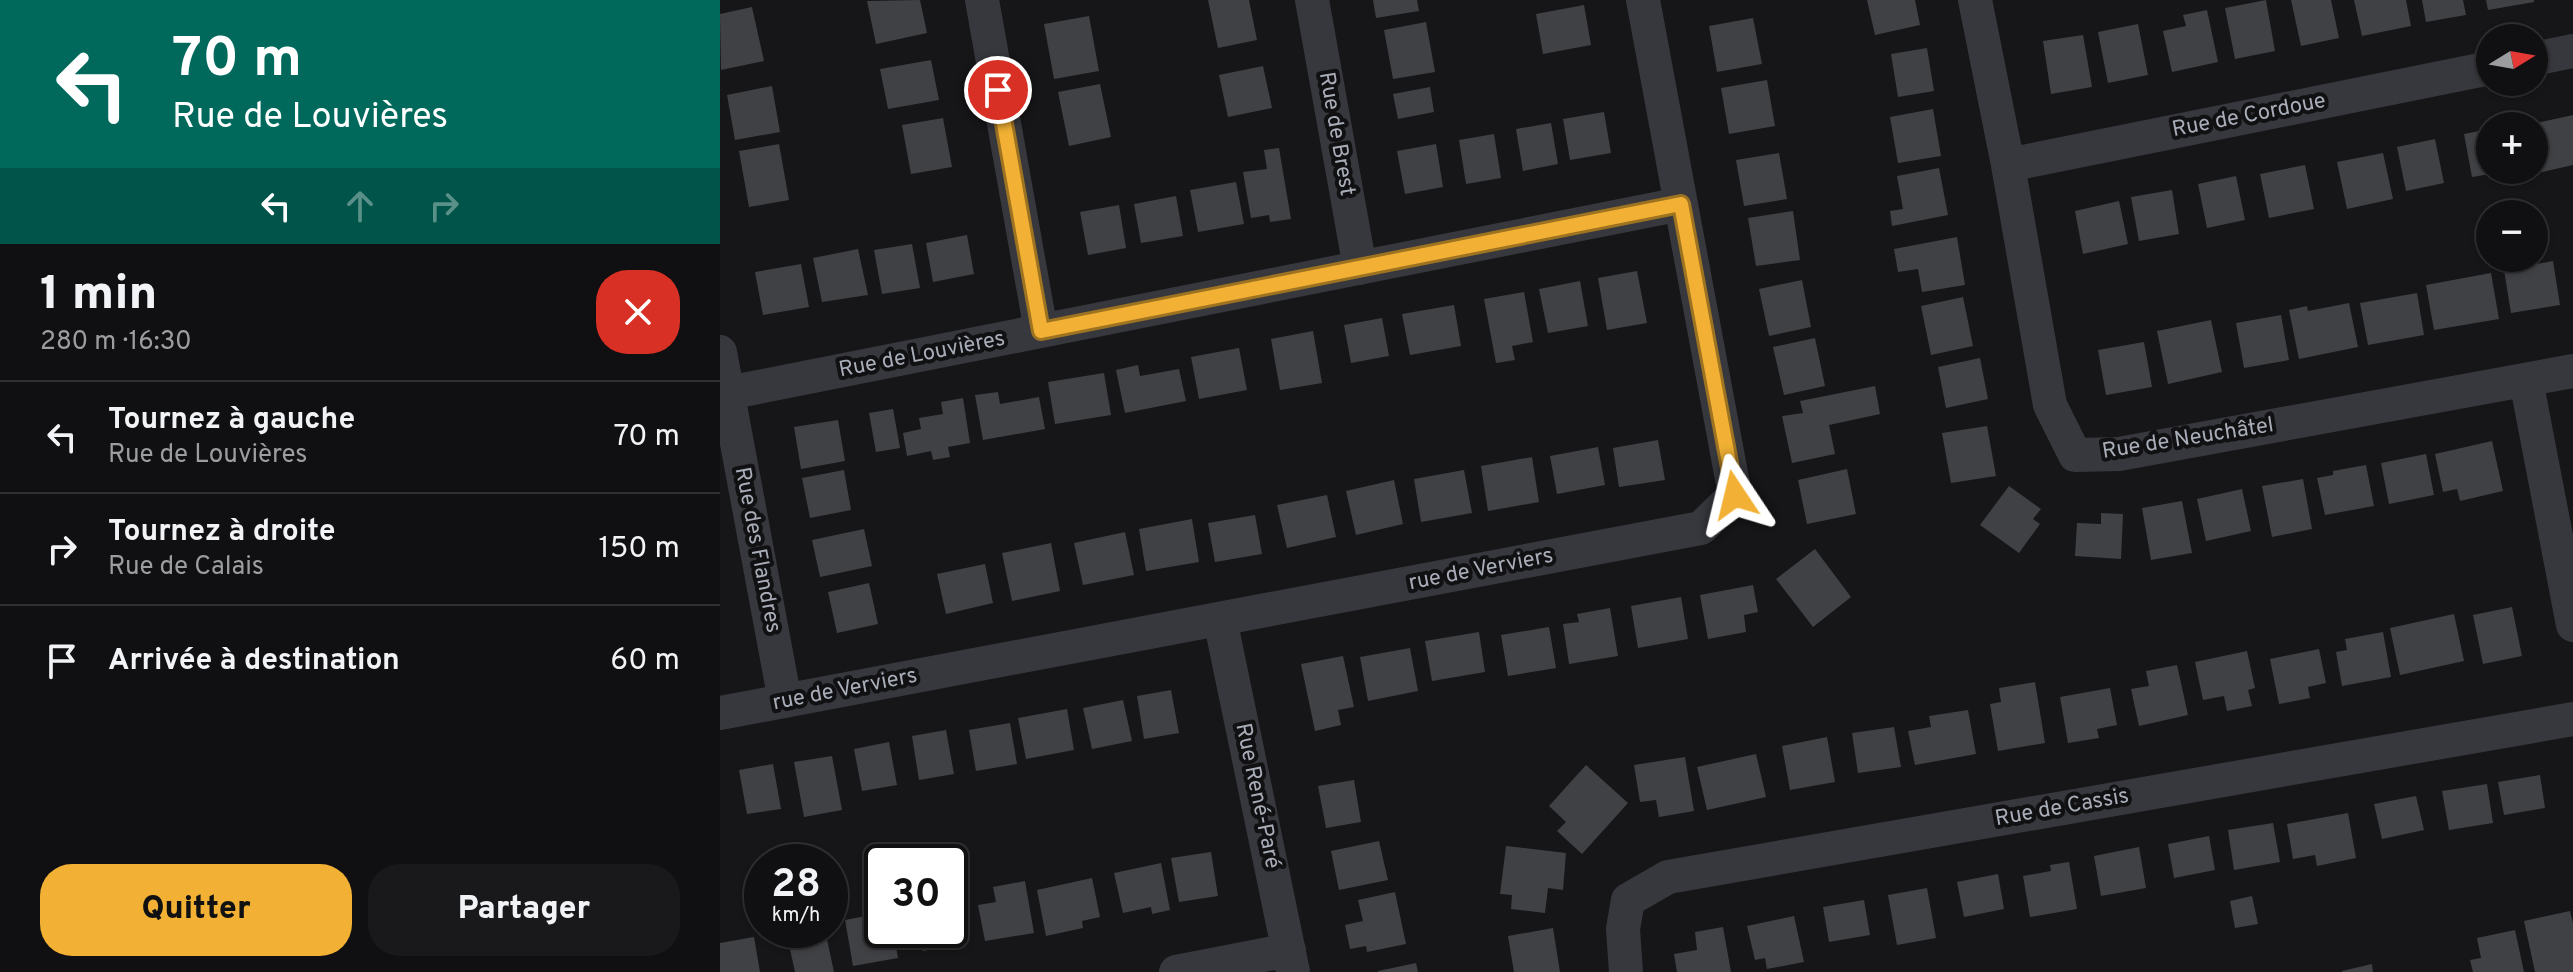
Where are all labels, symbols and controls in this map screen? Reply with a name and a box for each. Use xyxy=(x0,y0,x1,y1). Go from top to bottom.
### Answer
north arrow xyxy=(2476,24,2548,96)
map controls xyxy=(2476,24,2548,272)
text: 70 m xyxy=(172,26,302,96)
icon: left xyxy=(40,32,144,136)
pin xyxy=(964,56,1032,124)
icon: arrive xyxy=(976,68,1020,112)
street label: Rue de Brest xyxy=(1312,70,1360,198)
street label: Rue de Cordoue xyxy=(2170,88,2328,144)
text: Rue de Louvières xyxy=(172,95,448,141)
button: + xyxy=(2476,112,2548,184)
icon: left xyxy=(254,184,298,228)
icon: ahead xyxy=(338,184,382,228)
icon: right xyxy=(422,184,466,228)
button: − xyxy=(2476,200,2548,272)
text: 1 min xyxy=(40,266,157,326)
button: close xyxy=(596,270,680,354)
text: 280 m · 16:30 xyxy=(40,326,192,359)
street label: Rue de Louvières xyxy=(837,326,1007,384)
text: Tournez à gauche xyxy=(108,402,355,439)
street label: Rue de Neuchâtel xyxy=(2100,412,2276,466)
icon: left xyxy=(40,415,84,459)
text: 70 m xyxy=(614,419,680,456)
text: Rue de Louvières xyxy=(108,439,307,472)
position arrow xyxy=(1693,453,1777,537)
street label: Rue des Flandres xyxy=(728,465,786,635)
text: Tournez à droite xyxy=(108,514,336,551)
icon: right xyxy=(40,527,84,571)
text: 150 m xyxy=(599,531,680,568)
street label: rue de Verviers xyxy=(1406,543,1556,597)
text: Rue de Calais xyxy=(108,551,264,584)
icon: arrive xyxy=(40,639,84,683)
text: Arrivée à destination xyxy=(108,643,400,680)
text: 60 m xyxy=(610,643,680,680)
street label: rue de Verviers xyxy=(770,663,920,717)
street label: Rue René-Paré xyxy=(1228,721,1286,871)
street label: Rue de Cassis xyxy=(1993,783,2131,833)
speed limit sign: 30 xyxy=(864,844,968,948)
text: 28 xyxy=(771,861,821,911)
button: Quitter xyxy=(40,864,352,956)
button: Partager xyxy=(368,864,680,956)
text: km/h xyxy=(772,903,820,929)

